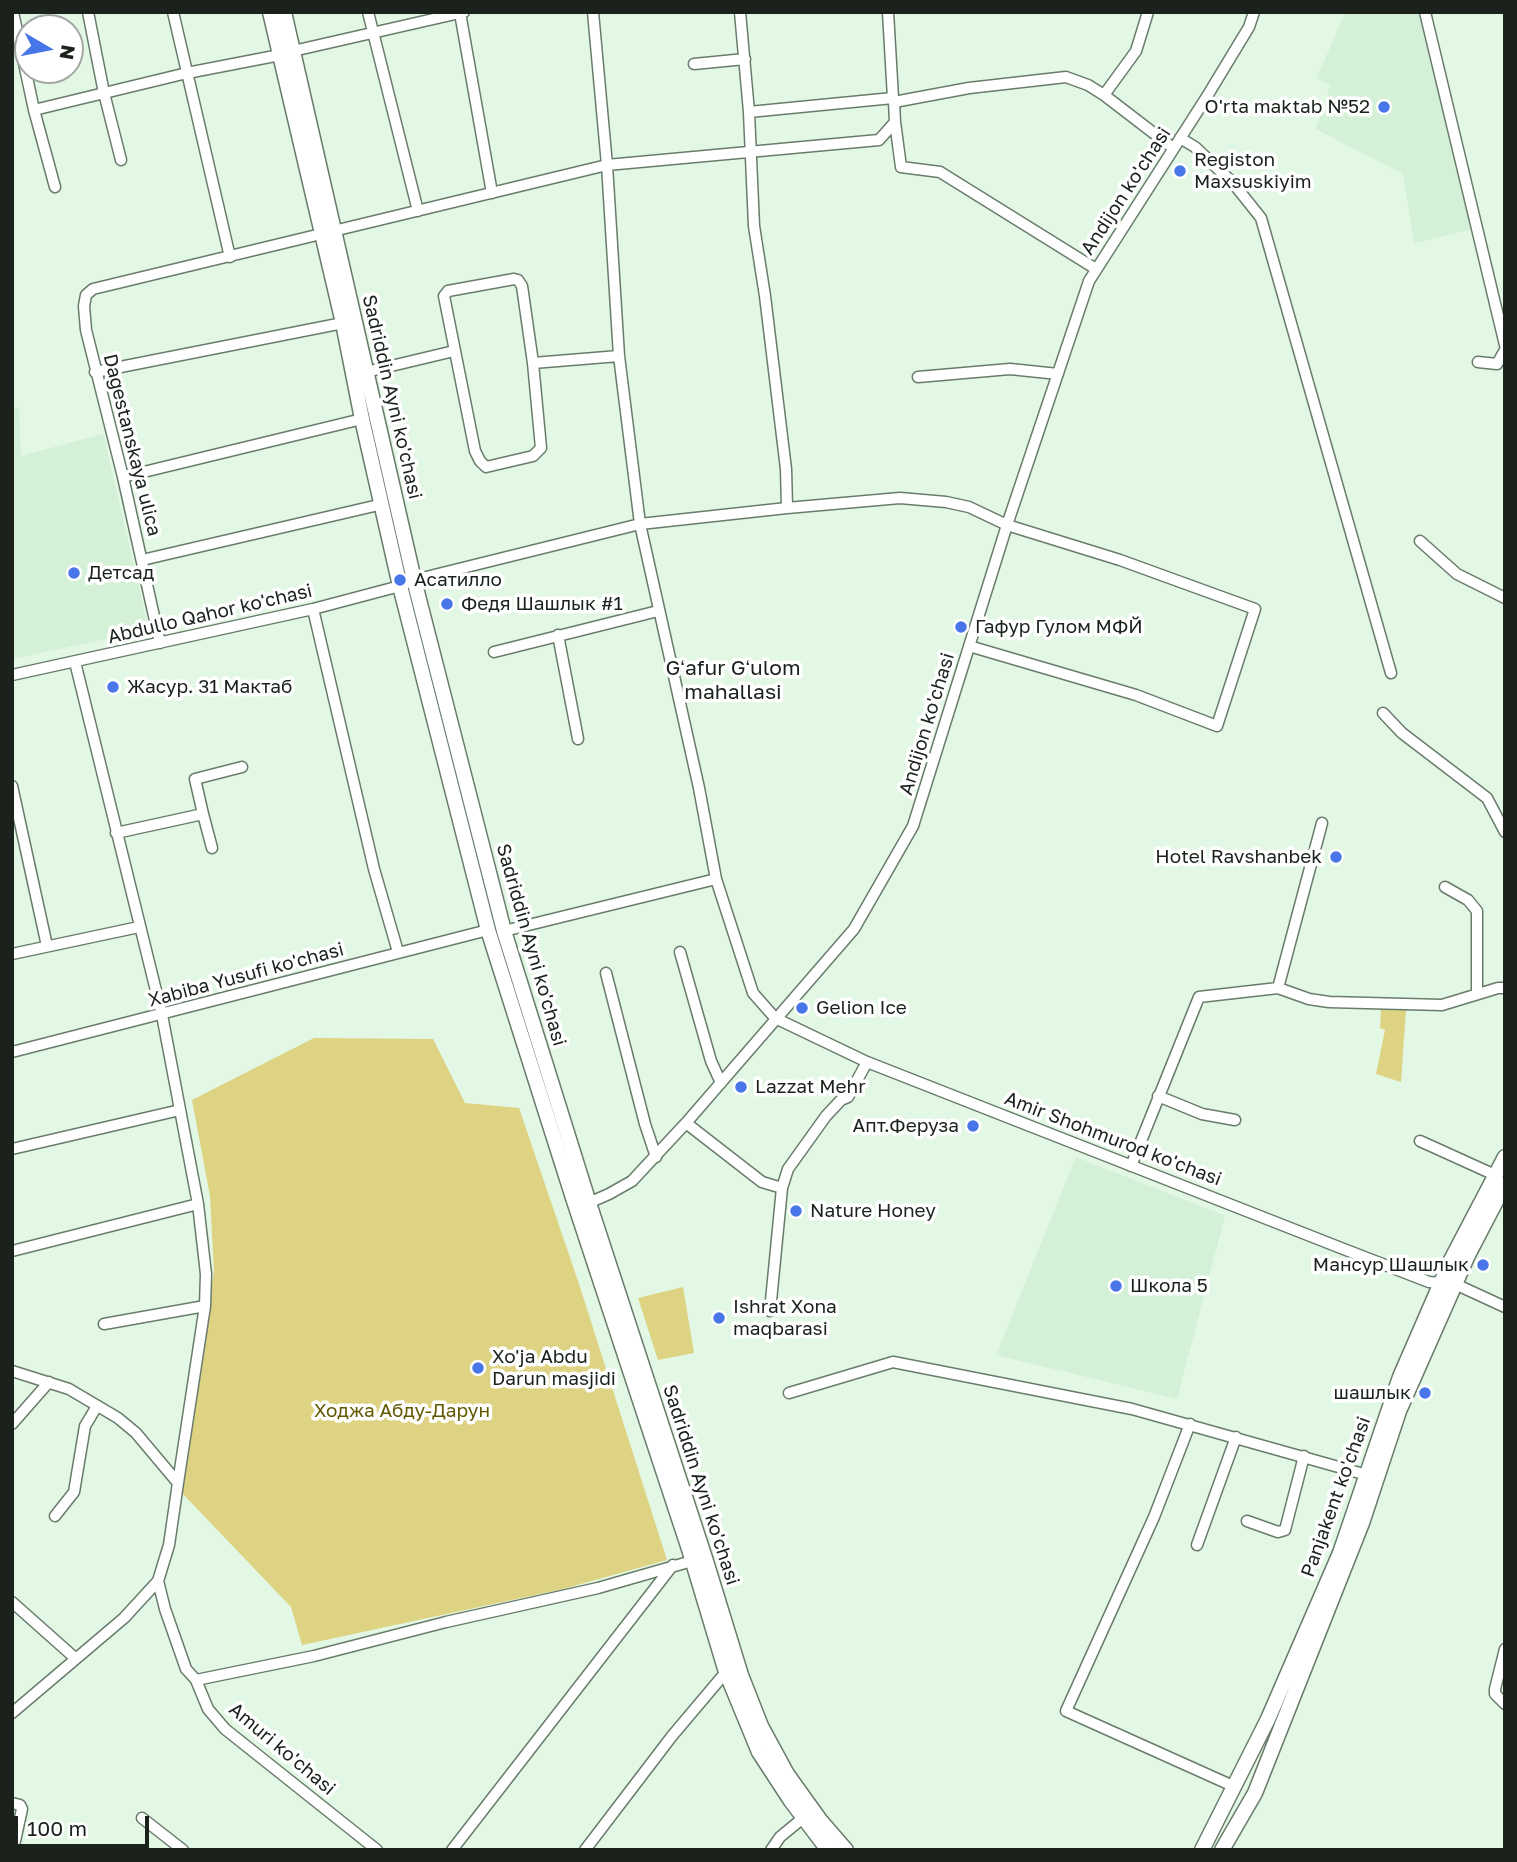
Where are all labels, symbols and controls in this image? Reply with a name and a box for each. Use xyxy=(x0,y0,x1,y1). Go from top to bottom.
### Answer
north arrow xyxy=(14,14,84,84)
text: N xyxy=(56,43,81,61)
place label: O'rta maktab №52 xyxy=(1205,96,1370,118)
marker: O'rta maktab №52 xyxy=(1376,99,1392,115)
street label: Andijon ko'chasi xyxy=(1076,123,1176,259)
place label: Registon Maxsuskiyim xyxy=(1194,149,1312,193)
marker: Registon Maxsuskiyim xyxy=(1172,163,1188,179)
street label: Sadriddin Ayni ko'chasi xyxy=(357,293,427,501)
street label: Dagestanskaya ulica xyxy=(98,351,166,539)
place label: Детсад xyxy=(88,562,154,584)
marker: Детсад xyxy=(66,565,82,581)
place label: Асатилло xyxy=(414,569,502,591)
marker: Асатилло xyxy=(392,572,408,588)
street label: Abdullo Qahor ko'chasi xyxy=(105,579,315,649)
place label: Федя Шашлык #1 xyxy=(461,593,623,615)
marker: Федя Шашлык #1 xyxy=(439,596,455,612)
place label: Гафур Гулом МФЙ xyxy=(975,616,1143,638)
marker: Гафур Гулом МФЙ xyxy=(953,619,969,635)
street label: Andijon ko'chasi xyxy=(895,650,959,798)
district label: Gʻafur Gʻulom mahallasi xyxy=(665,655,801,705)
place label: Жасур. 31 Мактаб xyxy=(127,676,292,698)
marker: Жасур. 31 Мактаб xyxy=(105,679,121,695)
street label: Sadriddin Ayni ko'chasi xyxy=(491,841,571,1049)
place label: Hotel Ravshanbek xyxy=(1155,846,1322,868)
marker: Hotel Ravshanbek xyxy=(1328,849,1344,865)
street label: Xabiba Yusufi ko'chasi xyxy=(146,938,346,1012)
place label: Gelion Ice xyxy=(816,997,907,1019)
marker: Gelion Ice xyxy=(794,1000,810,1016)
place label: Lazzat Mehr xyxy=(755,1076,866,1098)
marker: Lazzat Mehr xyxy=(733,1079,749,1095)
street label: Amir Shohmurod ko'chasi xyxy=(1001,1087,1225,1191)
place label: Апт.Феруза xyxy=(853,1115,959,1137)
marker: Апт.Феруза xyxy=(965,1118,981,1134)
place label: Nature Honey xyxy=(810,1200,936,1222)
marker: Nature Honey xyxy=(788,1203,804,1219)
place label: Мансур Шашлык xyxy=(1313,1254,1469,1276)
marker: Мансур Шашлык xyxy=(1475,1257,1491,1273)
place label: Школа 5 xyxy=(1130,1275,1208,1297)
marker: Школа 5 xyxy=(1108,1278,1124,1294)
place label: Ishrat Хоnа mаqbаrasi xyxy=(733,1296,837,1340)
marker: Ishrat Хоnа mаqbаrasi xyxy=(711,1310,727,1326)
place label: Xo'ja Abdu Darun masjidi xyxy=(492,1346,616,1390)
marker: Xo'ja Abdu Darun masjidi xyxy=(470,1360,486,1376)
street label: Sadriddin Ayni ko'chasi xyxy=(658,1382,744,1588)
place label: шашлык xyxy=(1334,1382,1411,1404)
marker: шашлык xyxy=(1417,1385,1433,1401)
park label: Ходжа Абду-Дарун xyxy=(314,1400,490,1422)
street label: Panjakent ko'chasi xyxy=(1296,1414,1376,1580)
street label: Amuri ko'chasi xyxy=(224,1698,340,1800)
scale bar xyxy=(18,1802,152,1846)
text: 100 m xyxy=(27,1815,87,1841)

